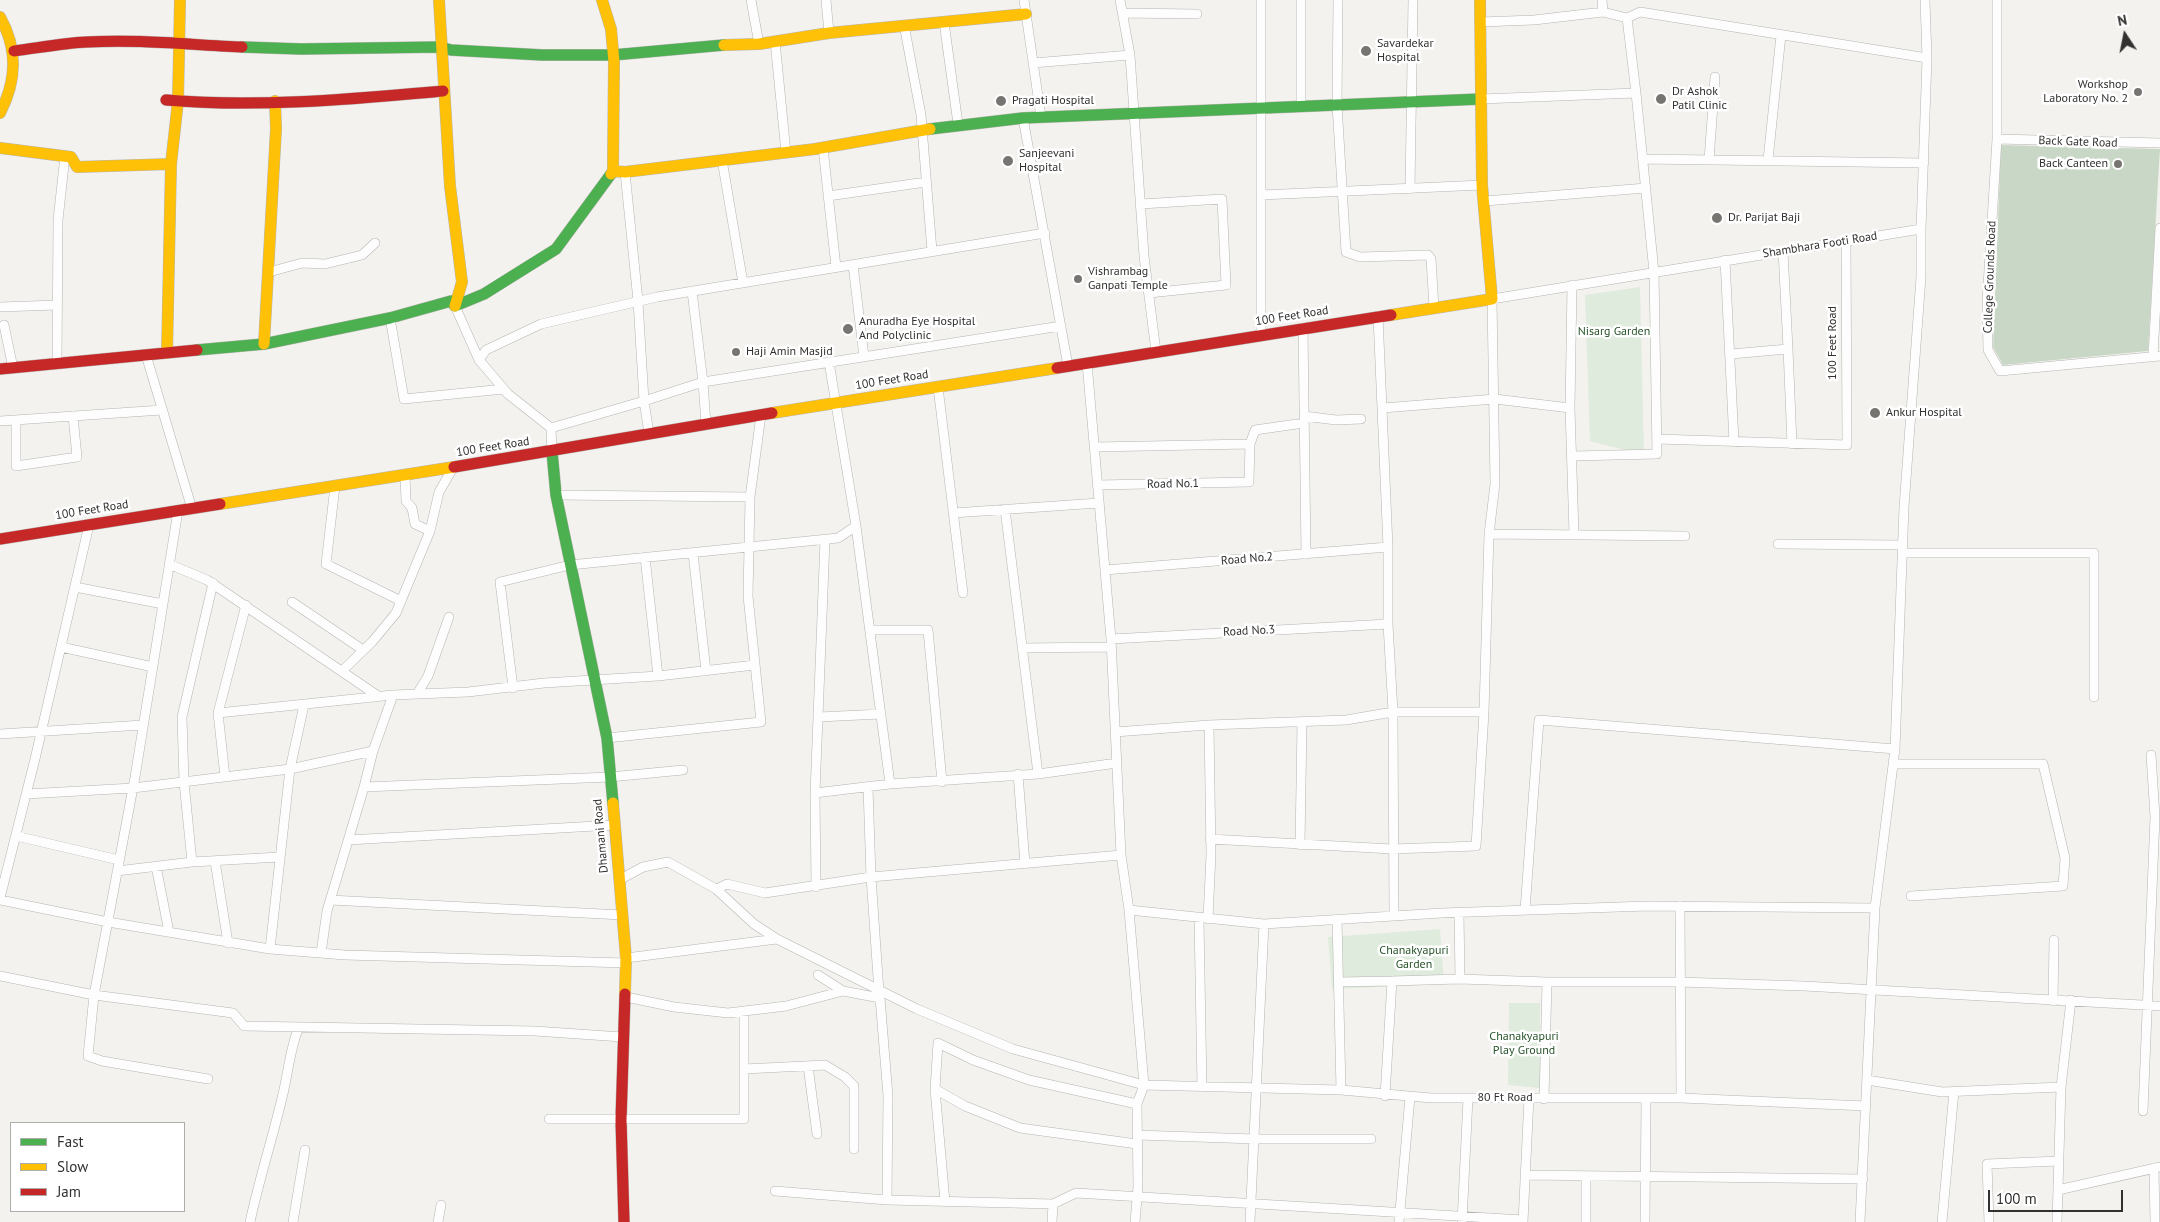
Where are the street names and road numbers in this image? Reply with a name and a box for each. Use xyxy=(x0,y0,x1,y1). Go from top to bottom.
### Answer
street label: Back Gate Road xyxy=(2038,133,2118,151)
street label: College Grounds Road xyxy=(1981,220,1999,334)
street label: Shambhara Footi Road xyxy=(1762,229,1878,261)
street label: 100 Feet Road xyxy=(1254,303,1330,329)
street label: 100 Feet Road xyxy=(1826,306,1840,380)
street label: 100 Feet Road xyxy=(854,367,930,393)
street label: 100 Feet Road xyxy=(455,434,531,460)
street label: Road No.1 xyxy=(1147,476,1199,492)
street label: 100 Feet Road xyxy=(54,497,130,523)
street label: Road No.2 xyxy=(1220,550,1274,568)
street label: Road No.3 xyxy=(1223,622,1275,640)
street label: Dhamani Road xyxy=(591,798,611,874)
street label: 80 Ft Road xyxy=(1477,1091,1533,1105)

